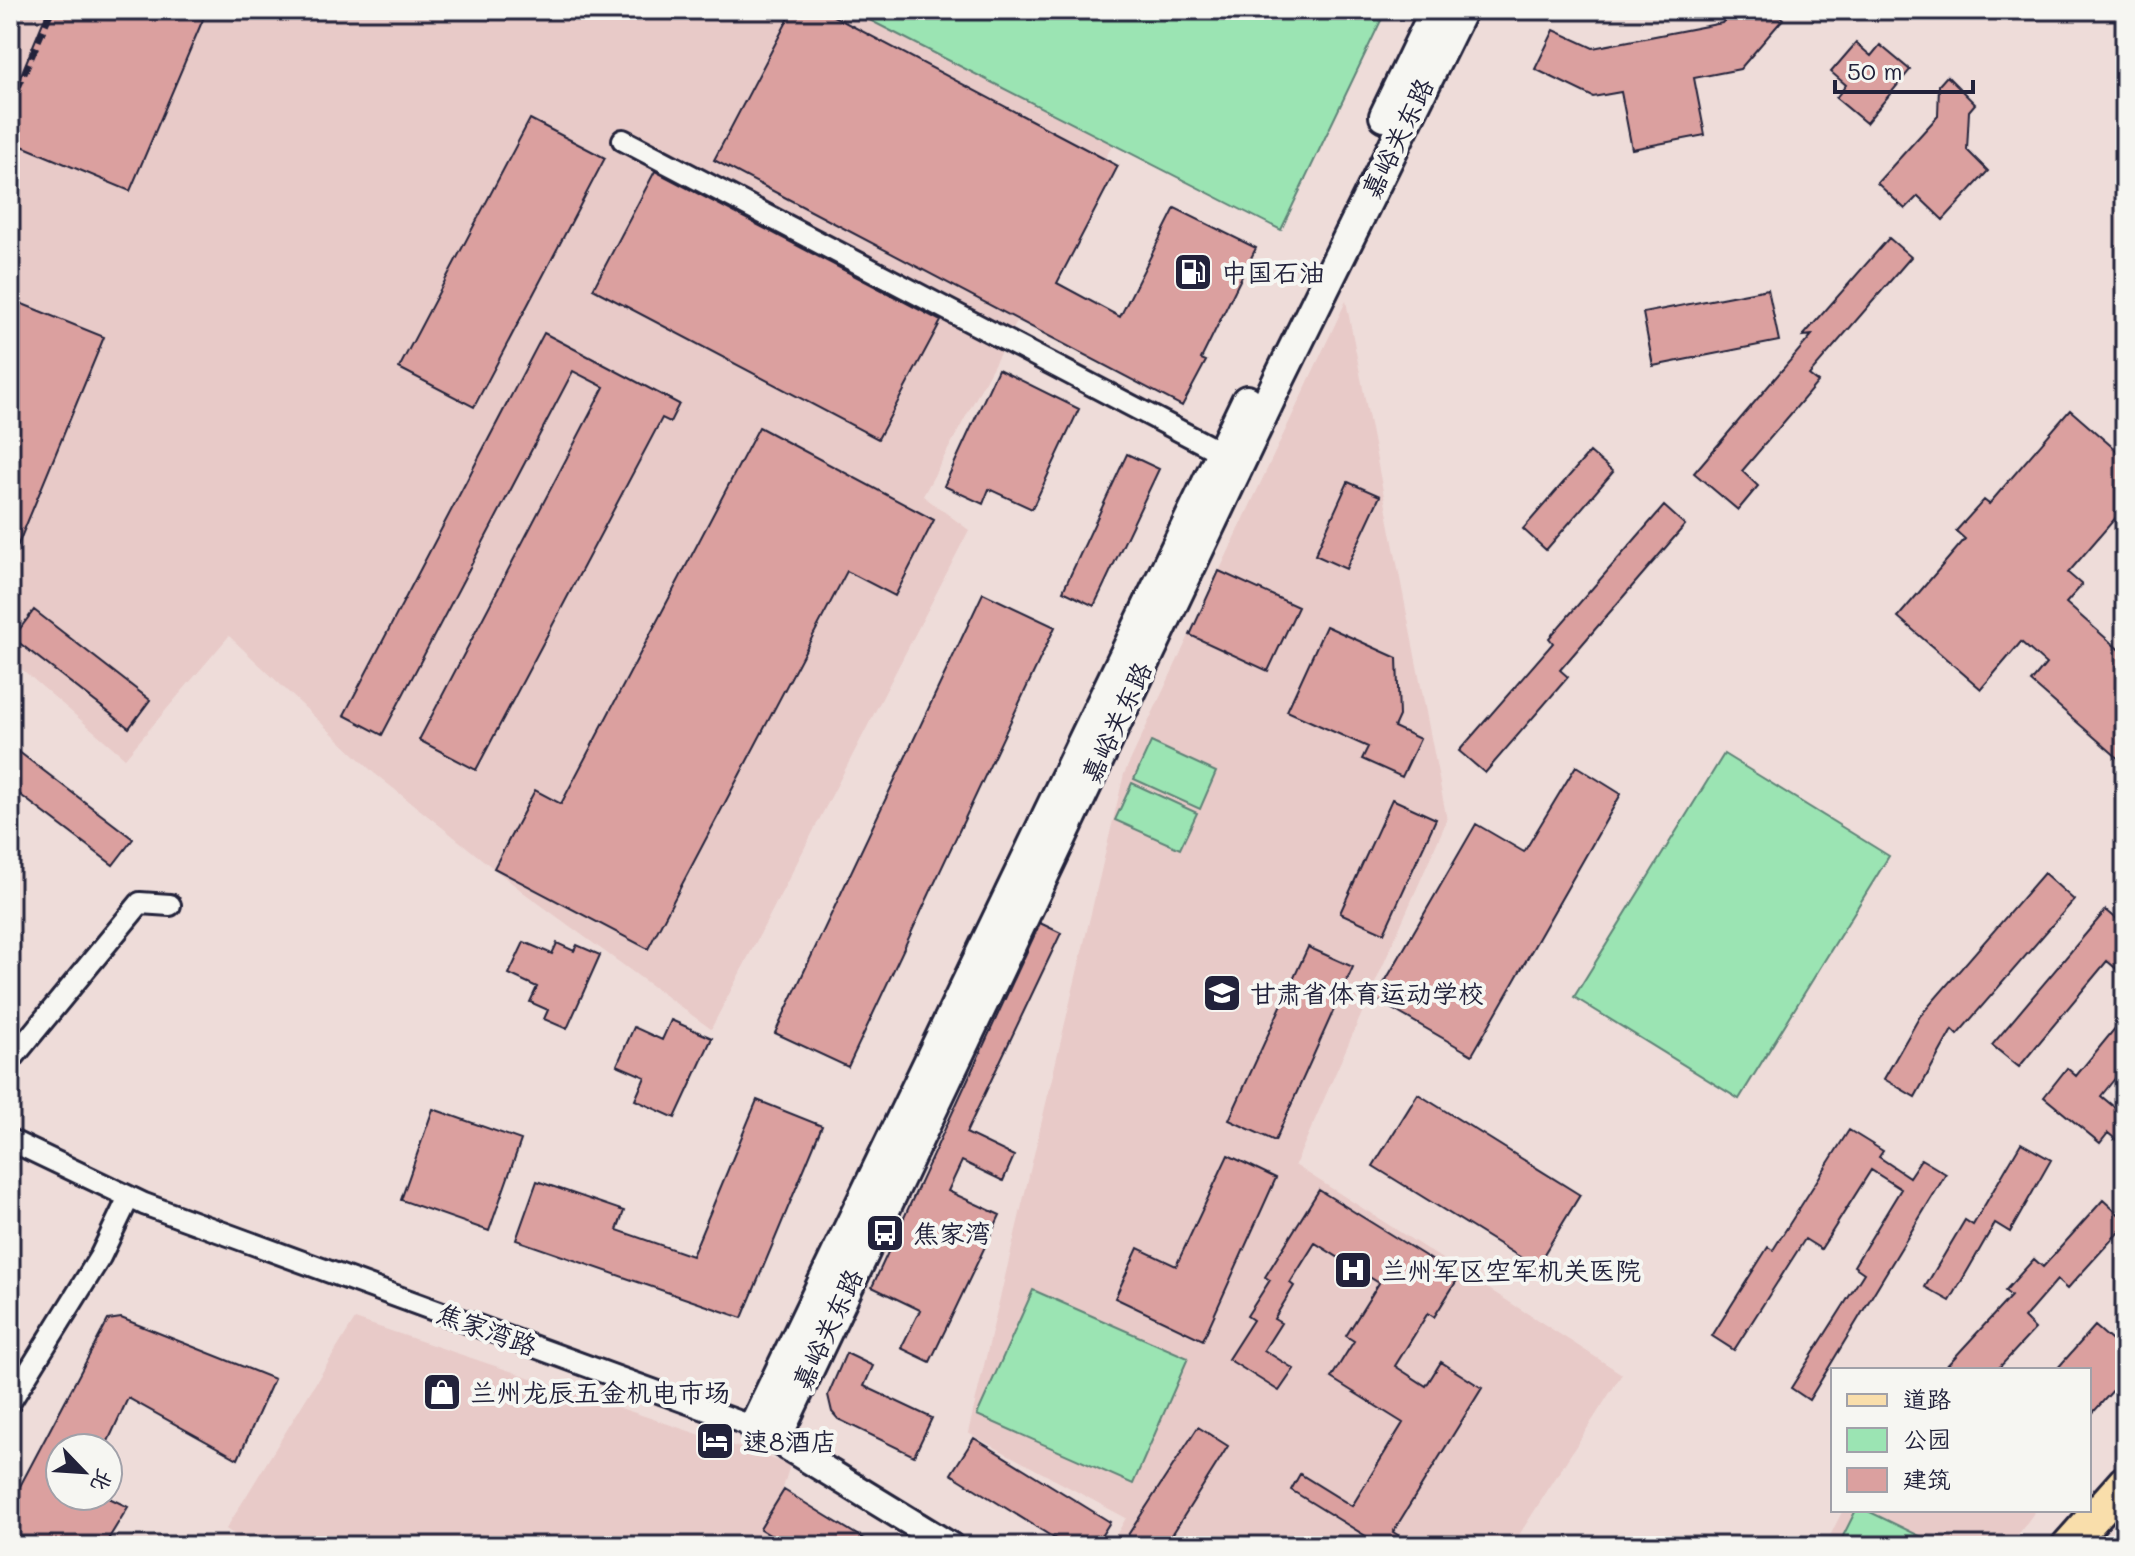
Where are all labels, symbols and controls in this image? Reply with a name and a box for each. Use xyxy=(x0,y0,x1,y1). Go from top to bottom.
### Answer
scale bar xyxy=(1835,44,1973,94)
text: 50 m xyxy=(1847,55,1903,86)
street label: 嘉峪关东路 xyxy=(1353,72,1441,204)
fuel station icon: 中国石油 xyxy=(1172,251,1214,293)
place label: 中国石油 xyxy=(1221,255,1325,289)
street label: 嘉峪关东路 xyxy=(1073,656,1159,788)
school or university icon: 甘肃省体育运动学校 xyxy=(1201,972,1243,1014)
place label: 甘肃省体育运动学校 xyxy=(1250,976,1484,1010)
bus stop icon: 焦家湾 xyxy=(864,1212,906,1254)
place label: 焦家湾 xyxy=(913,1216,991,1250)
hospital icon: 兰州军区空军机关医院 xyxy=(1332,1249,1374,1291)
place label: 兰州军区空军机关医院 xyxy=(1381,1253,1641,1287)
street label: 嘉峪关东路 xyxy=(784,1263,870,1395)
street label: 焦家湾路 xyxy=(432,1295,542,1363)
legend xyxy=(1831,1368,2091,1512)
shop icon: 兰州龙辰五金机电市场 xyxy=(421,1371,463,1413)
place label: 兰州龙辰五金机电市场 xyxy=(470,1375,730,1409)
text: 道路 xyxy=(1903,1383,1951,1414)
hotel icon: 速8酒店 xyxy=(694,1420,736,1462)
text: 公园 xyxy=(1903,1423,1951,1454)
place label: 速8酒店 xyxy=(743,1424,837,1458)
north arrow xyxy=(44,1432,124,1512)
text: 建筑 xyxy=(1903,1463,1951,1494)
text: 北 xyxy=(85,1465,120,1497)

